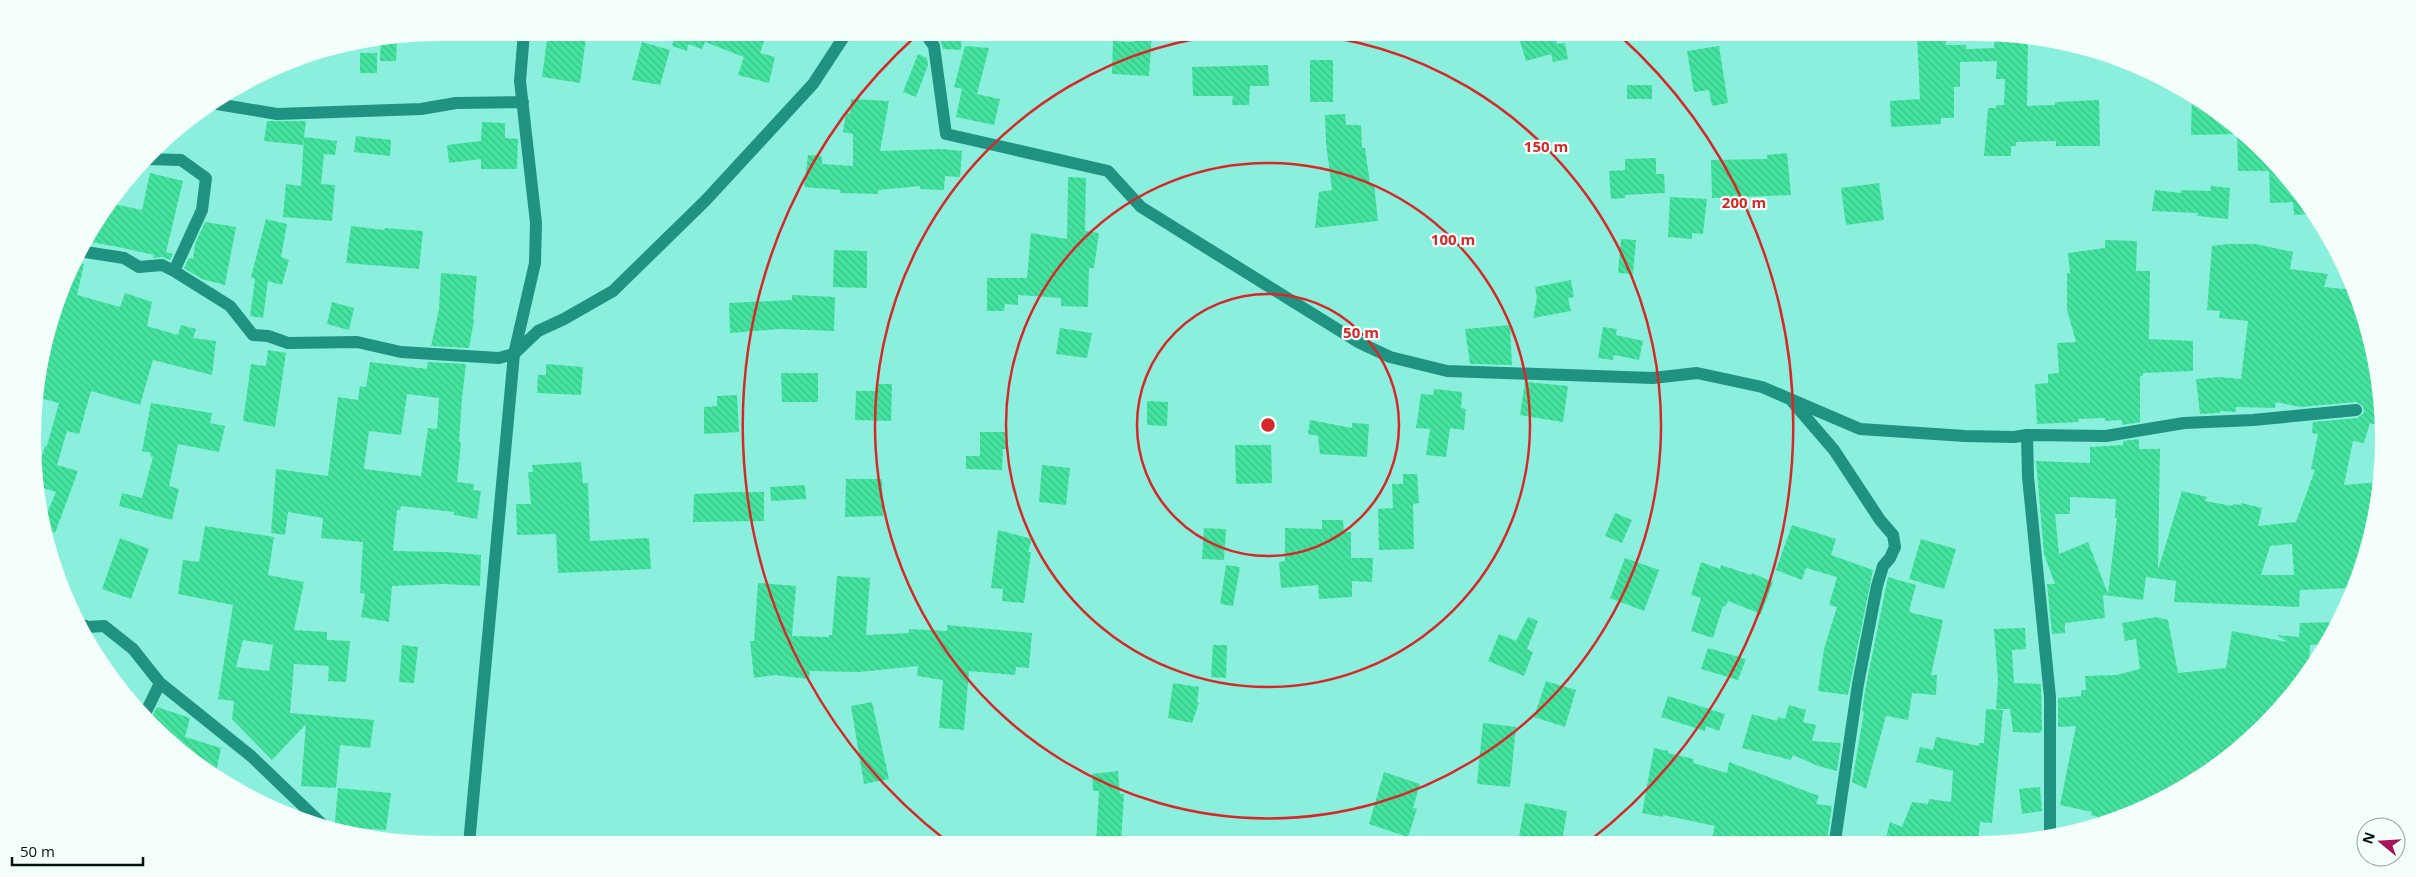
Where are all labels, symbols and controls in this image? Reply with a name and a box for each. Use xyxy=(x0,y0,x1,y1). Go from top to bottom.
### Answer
text: 150 m xyxy=(1524,136,1568,156)
text: 200 m xyxy=(1722,192,1766,212)
text: 100 m xyxy=(1431,229,1475,249)
text: 50 m xyxy=(1343,322,1379,342)
centre of rings xyxy=(1259,416,1277,434)
north arrow xyxy=(2356,817,2406,867)
text: N xyxy=(2357,829,2379,846)
scale bar xyxy=(12,834,144,866)
text: 50 m xyxy=(20,841,55,861)

